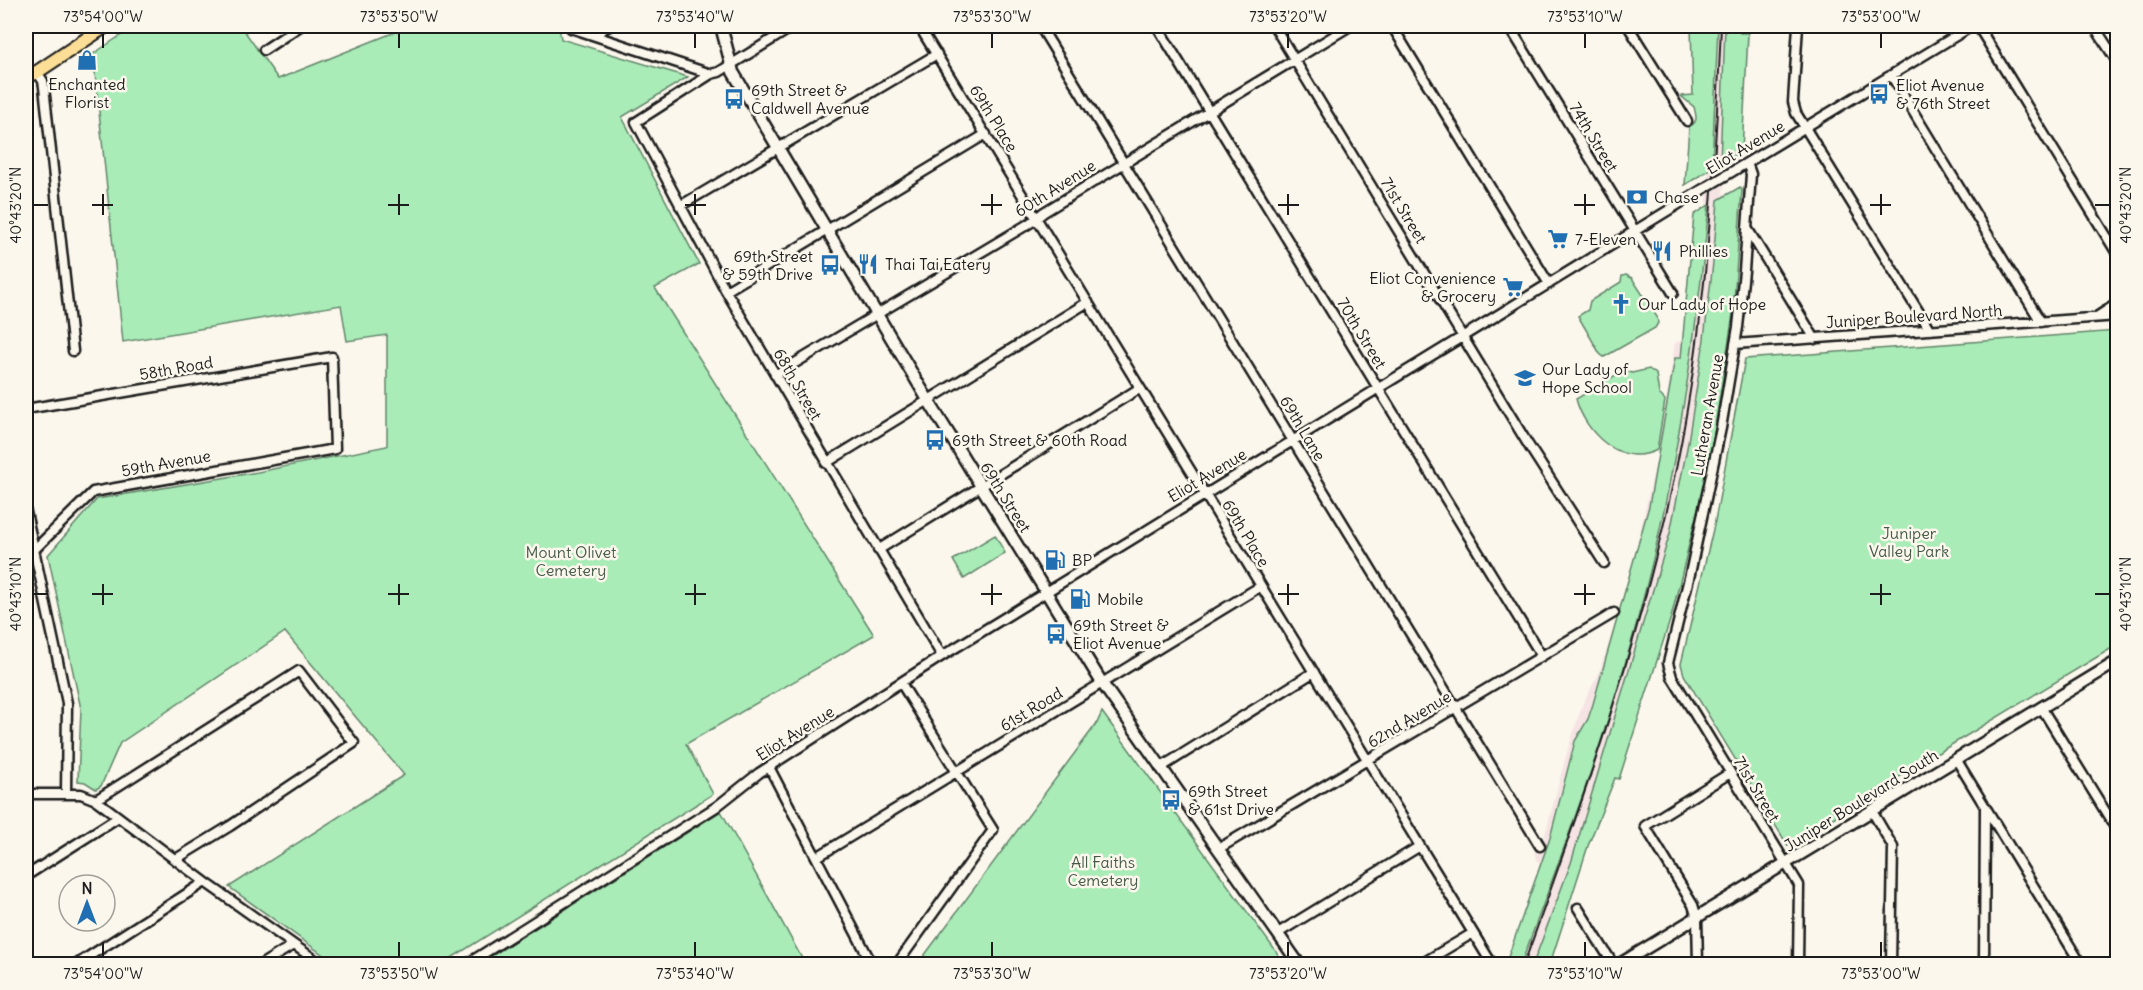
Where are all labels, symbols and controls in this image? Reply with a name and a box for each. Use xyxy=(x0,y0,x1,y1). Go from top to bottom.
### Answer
text: 73°54'00"W xyxy=(63,7,143,26)
text: 73°53'50"W xyxy=(360,7,438,26)
text: 73°53'40"W xyxy=(656,7,734,26)
text: 73°53'30"W xyxy=(953,7,1031,26)
text: 73°53'20"W xyxy=(1249,7,1327,26)
text: 73°53'10"W xyxy=(1547,7,1623,26)
text: 73°53'00"W xyxy=(1841,7,1921,26)
shop icon: Enchanted Florist xyxy=(75,48,99,72)
place label: Enchanted Florist xyxy=(48,74,126,112)
place label: Eliot Avenue & 76th Street xyxy=(1896,75,1991,113)
place label: 69th Street & Caldwell Avenue xyxy=(751,80,869,118)
street label: 69th Place xyxy=(965,81,1023,155)
bus stop icon: Eliot Avenue & 76th Street xyxy=(1867,82,1891,106)
bus stop icon: 69th Street & Caldwell Avenue xyxy=(722,87,746,111)
street label: 74th Street xyxy=(1565,98,1623,176)
street label: Eliot Avenue xyxy=(1702,116,1788,178)
street label: 60th Avenue xyxy=(1011,155,1099,221)
text: 40°43'20"N xyxy=(6,167,25,243)
text: 40°43'20"N xyxy=(2116,167,2135,243)
street label: 71st Street xyxy=(1377,173,1432,247)
bank icon: Chase xyxy=(1625,185,1649,209)
place label: Chase xyxy=(1654,187,1699,207)
supermarket icon: 7-Eleven xyxy=(1546,227,1570,251)
place label: 7-Eleven xyxy=(1575,229,1636,249)
restaurant icon: Phillies xyxy=(1650,239,1674,263)
place label: Phillies xyxy=(1679,241,1728,261)
place label: 69th Street & 59th Drive xyxy=(722,246,814,284)
restaurant icon: Thai Tai Eatery xyxy=(856,252,880,276)
bus stop icon: 69th Street & 59th Drive xyxy=(818,253,842,277)
place label: Thai Tai Eatery xyxy=(885,254,991,274)
place label: Eliot Convenience & Grocery xyxy=(1369,268,1496,306)
supermarket icon: Eliot Convenience & Grocery xyxy=(1501,275,1525,299)
church icon: Our Lady of Hope xyxy=(1609,292,1633,316)
street label: 70th Street xyxy=(1333,294,1391,373)
place label: Our Lady of Hope xyxy=(1638,294,1766,314)
street label: Juniper Boulevard North xyxy=(1825,300,2003,332)
street label: 68th Street xyxy=(769,345,827,424)
street label: 58th Road xyxy=(138,352,214,384)
street label: Lutheran Avenue xyxy=(1686,353,1728,477)
place label: Our Lady of Hope School xyxy=(1542,359,1632,397)
school or university icon: Our Lady of Hope School xyxy=(1513,366,1537,390)
street label: 69th Lane xyxy=(1276,392,1330,464)
bus stop icon: 69th Street & 60th Road xyxy=(923,428,947,452)
place label: 69th Street & 60th Road xyxy=(952,430,1127,450)
street label: Eliot Avenue xyxy=(1164,444,1250,506)
street label: 59th Avenue xyxy=(120,445,212,481)
street label: 69th Street xyxy=(976,458,1036,537)
street label: 69th Place xyxy=(1218,495,1274,571)
park label: Juniper Valley Park xyxy=(1869,523,1949,561)
park label: Mount Olivet Cemetery xyxy=(526,542,617,580)
fuel station icon: BP xyxy=(1043,548,1067,572)
place label: BP xyxy=(1072,550,1092,570)
text: 40°43'10"N xyxy=(6,557,25,631)
text: 40°43'10"N xyxy=(2116,557,2135,631)
fuel station icon: Mobile xyxy=(1068,587,1092,611)
place label: Mobile xyxy=(1097,589,1143,609)
place label: 69th Street & Eliot Avenue xyxy=(1073,615,1169,653)
bus stop icon: 69th Street & Eliot Avenue xyxy=(1044,622,1068,646)
street label: 61st Road xyxy=(996,683,1066,735)
street label: 62nd Avenue xyxy=(1364,686,1454,752)
street label: Eliot Avenue xyxy=(752,701,838,765)
street label: Juniper Boulevard South xyxy=(1780,744,1942,856)
street label: 71st Street xyxy=(1730,752,1785,826)
place label: 69th Street & 61st Drive xyxy=(1188,781,1274,819)
bus stop icon: 69th Street & 61st Drive xyxy=(1159,788,1183,812)
park label: All Faiths Cemetery xyxy=(1068,852,1138,890)
north arrow xyxy=(57,873,117,933)
text: N xyxy=(81,878,93,898)
text: 73°54'00"W xyxy=(63,964,143,983)
text: 73°53'50"W xyxy=(360,964,438,983)
text: 73°53'40"W xyxy=(656,964,734,983)
text: 73°53'30"W xyxy=(953,964,1031,983)
text: 73°53'20"W xyxy=(1249,964,1327,983)
text: 73°53'10"W xyxy=(1547,964,1623,983)
text: 73°53'00"W xyxy=(1841,964,1921,983)

